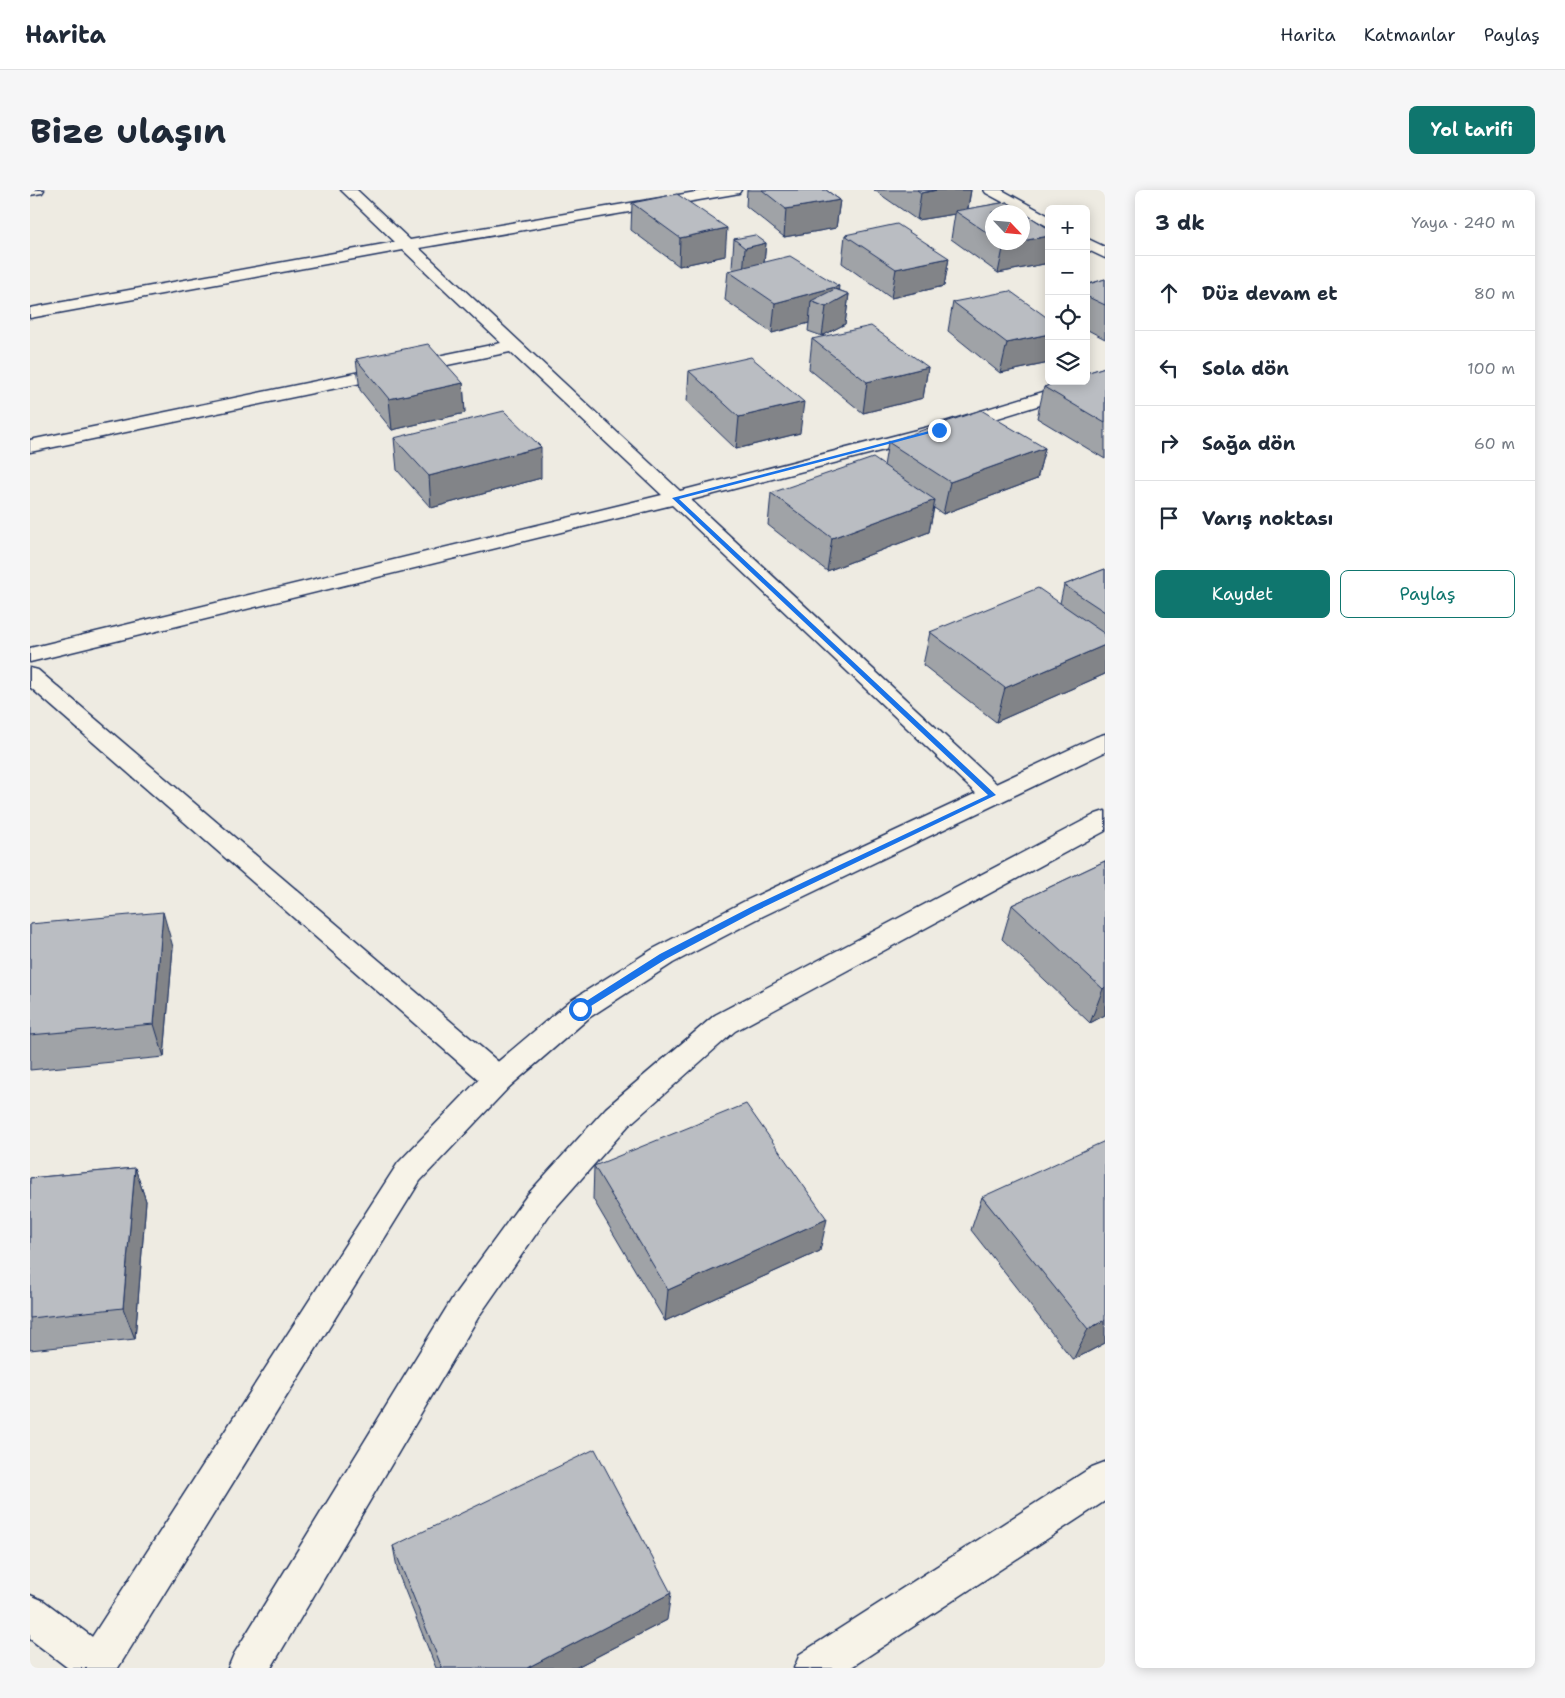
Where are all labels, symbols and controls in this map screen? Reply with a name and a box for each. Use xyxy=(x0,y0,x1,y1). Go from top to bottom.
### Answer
text: Harita xyxy=(25,19,106,51)
text: Harita xyxy=(1280,23,1336,47)
text: Katmanlar xyxy=(1364,23,1456,47)
text: Paylaş xyxy=(1484,23,1540,47)
button: Yol tarifi xyxy=(1409,106,1535,154)
text: Bize ulaşın xyxy=(30,107,226,154)
north arrow xyxy=(985,205,1030,250)
map controls xyxy=(1045,205,1090,385)
button: + xyxy=(1045,205,1090,250)
text: 3 dk xyxy=(1155,209,1205,237)
text: Yaya · 240 m xyxy=(1411,212,1515,233)
button: − xyxy=(1045,250,1090,295)
icon: ahead xyxy=(1155,279,1183,307)
text: Düz devam et xyxy=(1202,281,1338,306)
text: 80 m xyxy=(1474,283,1515,304)
button: locate xyxy=(1045,295,1090,340)
button: layers xyxy=(1045,340,1090,385)
icon: left xyxy=(1155,354,1183,382)
text: Sola dön xyxy=(1202,356,1289,381)
text: 100 m xyxy=(1467,358,1515,379)
route end xyxy=(928,419,951,442)
icon: right xyxy=(1155,429,1183,457)
text: Sağa dön xyxy=(1202,431,1295,456)
text: 60 m xyxy=(1474,433,1515,454)
icon: arrive xyxy=(1155,504,1183,532)
text: Varış noktası xyxy=(1202,506,1333,531)
button: Kaydet xyxy=(1155,570,1330,618)
button: Paylaş xyxy=(1340,570,1515,618)
route start xyxy=(569,998,592,1021)

